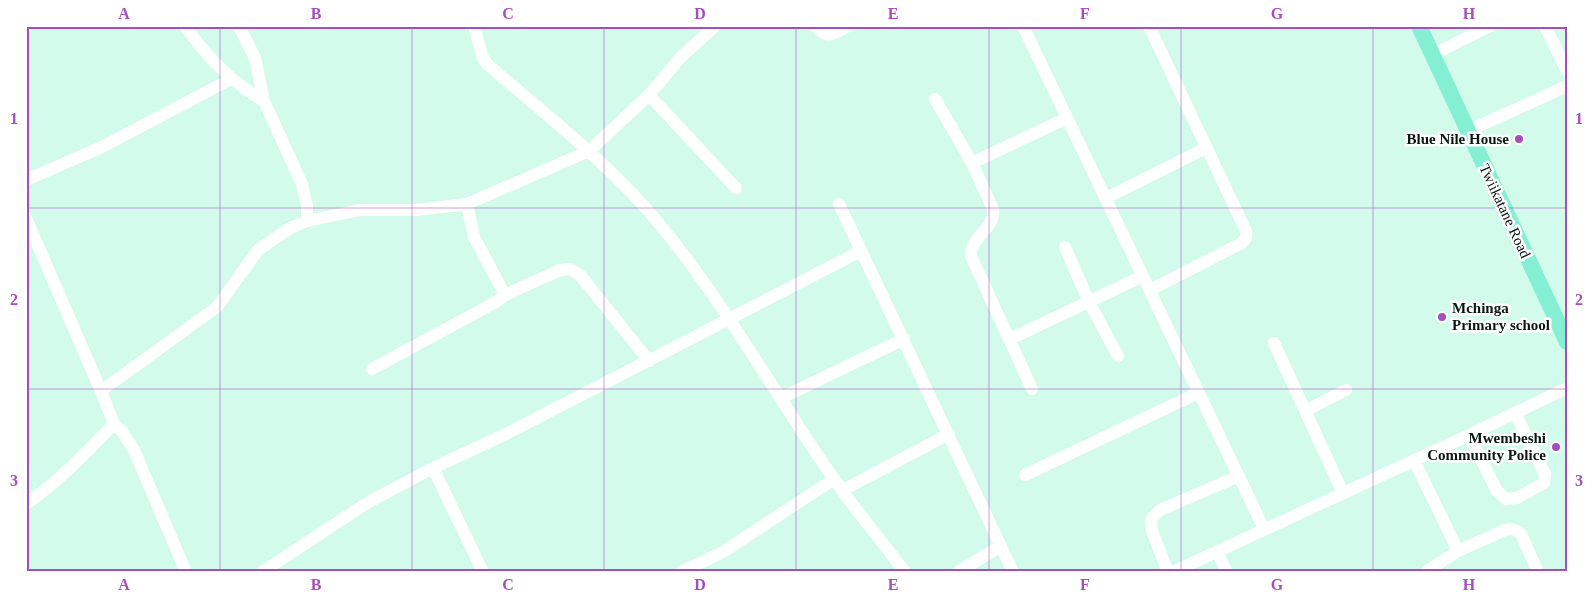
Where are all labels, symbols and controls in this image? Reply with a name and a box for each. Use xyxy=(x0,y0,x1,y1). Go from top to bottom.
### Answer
text: A xyxy=(118,5,130,22)
text: B xyxy=(311,5,322,22)
text: C xyxy=(502,5,514,22)
text: D xyxy=(694,5,706,22)
text: E xyxy=(888,5,898,22)
text: F xyxy=(1080,5,1090,22)
text: G xyxy=(1271,5,1284,22)
text: H xyxy=(1463,5,1476,22)
text: 1 xyxy=(10,110,18,127)
text: 1 xyxy=(1575,110,1583,127)
place label: Blue Nile House xyxy=(1406,131,1509,147)
marker: Blue Nile House xyxy=(1513,133,1525,145)
street label: Twiikatane Road xyxy=(1476,161,1534,261)
text: 2 xyxy=(10,291,18,308)
text: 2 xyxy=(1575,291,1583,308)
place label: Mchinga Primary school xyxy=(1452,300,1550,333)
marker: Mchinga Primary school xyxy=(1436,311,1448,323)
place label: Mwembeshi Community Police xyxy=(1427,430,1546,463)
marker: Mwembeshi Community Police xyxy=(1550,441,1562,453)
text: 3 xyxy=(10,472,18,489)
text: 3 xyxy=(1575,472,1583,489)
text: A xyxy=(118,576,130,593)
text: B xyxy=(311,576,322,593)
text: C xyxy=(502,576,514,593)
text: D xyxy=(694,576,706,593)
text: E xyxy=(888,576,898,593)
text: F xyxy=(1080,576,1090,593)
text: G xyxy=(1271,576,1284,593)
text: H xyxy=(1463,576,1476,593)

